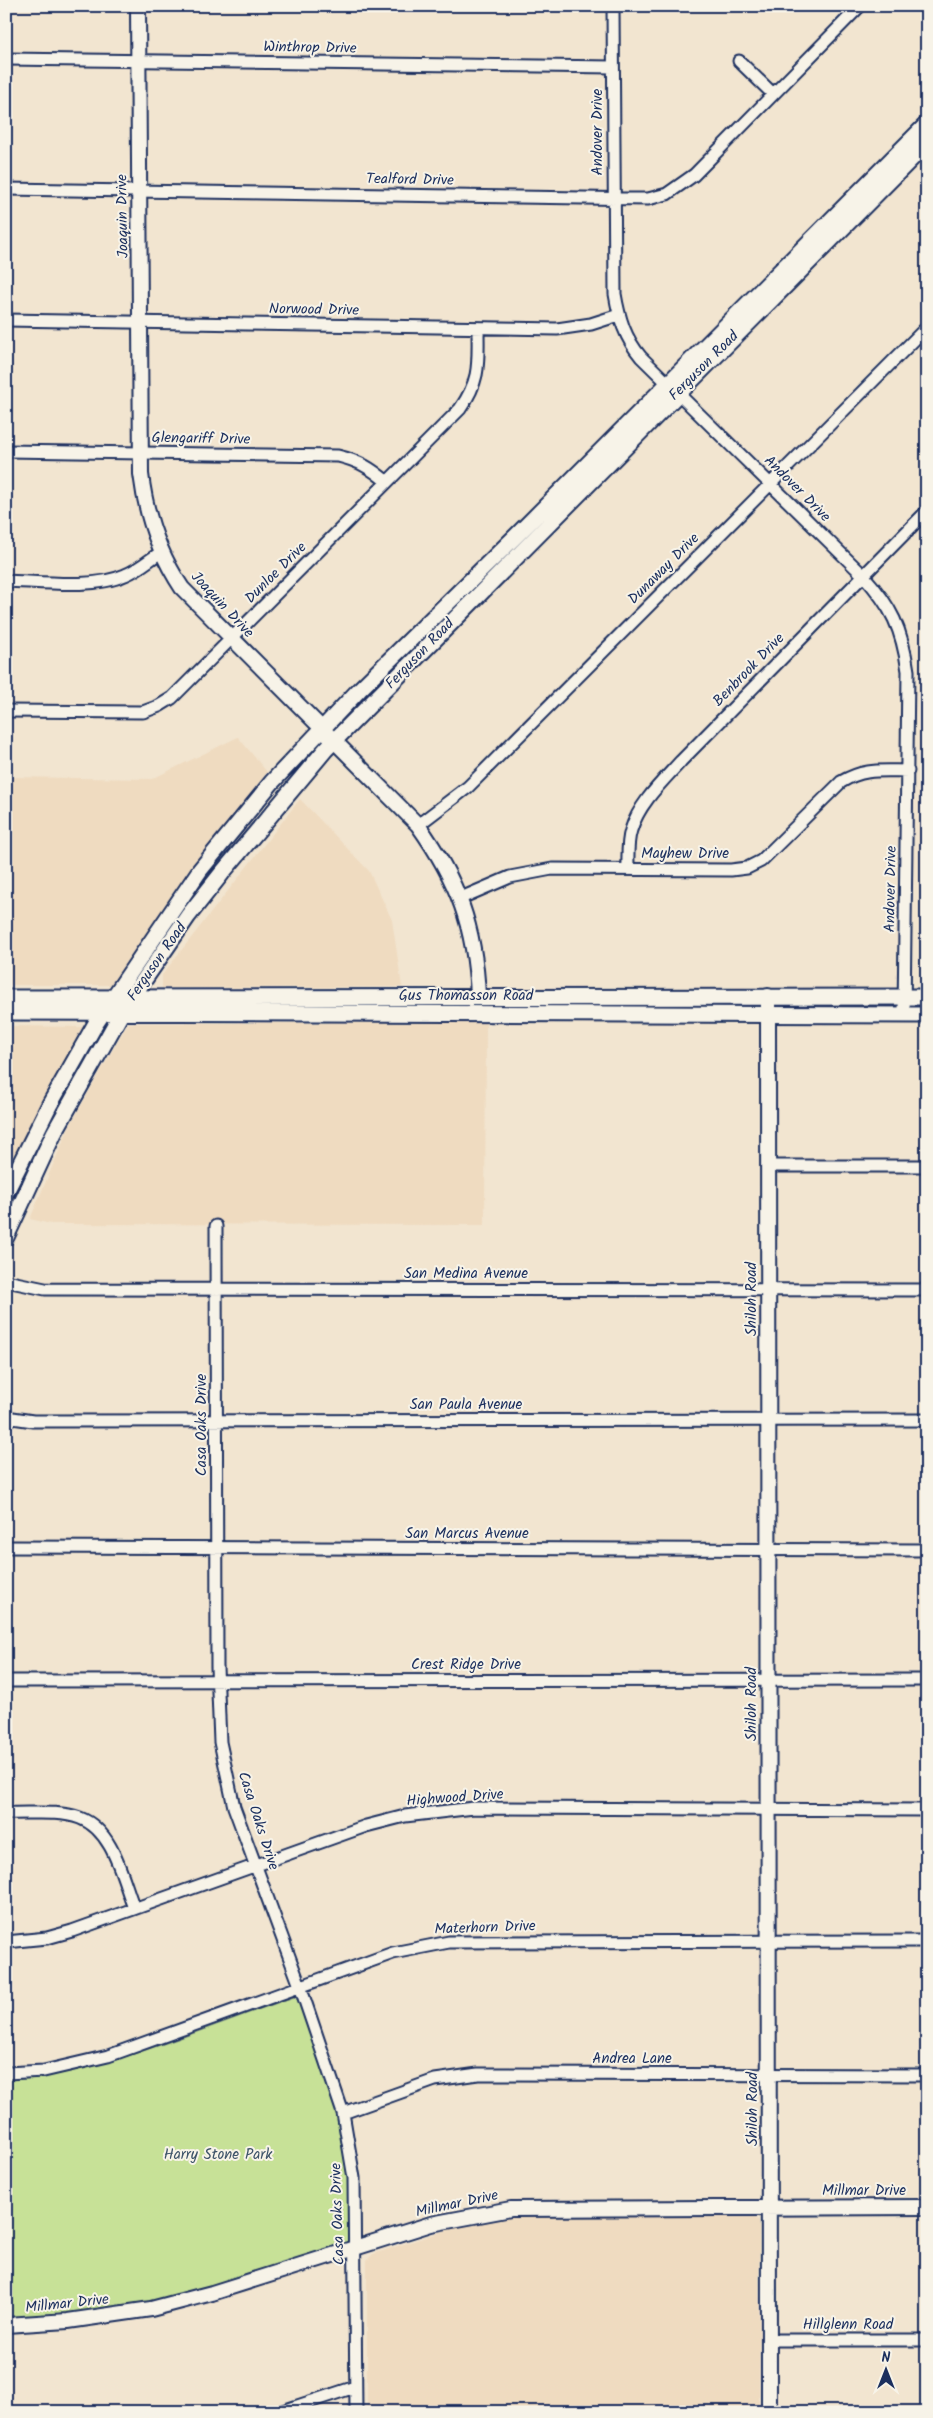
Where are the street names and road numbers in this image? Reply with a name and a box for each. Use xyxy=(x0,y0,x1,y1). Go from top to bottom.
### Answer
street label: Winthrop Drive xyxy=(263,35,357,61)
street label: Andover Drive xyxy=(586,88,610,175)
street label: Tealford Drive xyxy=(366,167,454,193)
street label: Joaquin Drive xyxy=(110,174,136,258)
street label: Norwood Drive xyxy=(269,297,360,323)
street label: Ferguson Road xyxy=(663,325,745,407)
street label: Glengariff Drive xyxy=(151,426,251,452)
street label: Andover Drive xyxy=(758,450,836,528)
street label: Dunaway Drive xyxy=(622,527,706,611)
street label: Dunloe Drive xyxy=(239,536,313,610)
street label: Joaquin Drive xyxy=(185,566,260,644)
street label: Ferguson Road xyxy=(380,613,461,695)
street label: Benbrook Drive xyxy=(707,627,791,713)
street label: Mayhew Drive xyxy=(641,842,729,866)
street label: Andover Drive xyxy=(878,845,904,933)
street label: Ferguson Road xyxy=(121,917,193,1006)
street label: Gus Thomasson Road xyxy=(399,984,534,1008)
street label: Shiloh Road xyxy=(740,1261,764,1336)
street label: San Medina Avenue xyxy=(404,1262,528,1286)
street label: Casa Oaks Drive xyxy=(190,1374,214,1476)
street label: San Paula Avenue xyxy=(410,1393,522,1417)
street label: San Marcus Avenue xyxy=(405,1522,529,1546)
street label: Crest Ridge Drive xyxy=(411,1653,521,1677)
street label: Shiloh Road xyxy=(740,1666,764,1741)
street label: Casa Oaks Drive xyxy=(231,1769,285,1874)
street label: Highwood Drive xyxy=(406,1783,505,1813)
street label: Materhorn Drive xyxy=(434,1914,536,1942)
street label: Andrea Lane xyxy=(592,2047,672,2071)
street label: Shiloh Road xyxy=(741,2071,765,2146)
street label: Casa Oaks Drive xyxy=(324,2162,352,2266)
street label: Millmar Drive xyxy=(822,2179,906,2203)
street label: Millmar Drive xyxy=(413,2183,501,2224)
street label: Millmar Drive xyxy=(24,2288,110,2320)
street label: Hillglenn Road xyxy=(803,2313,894,2337)

